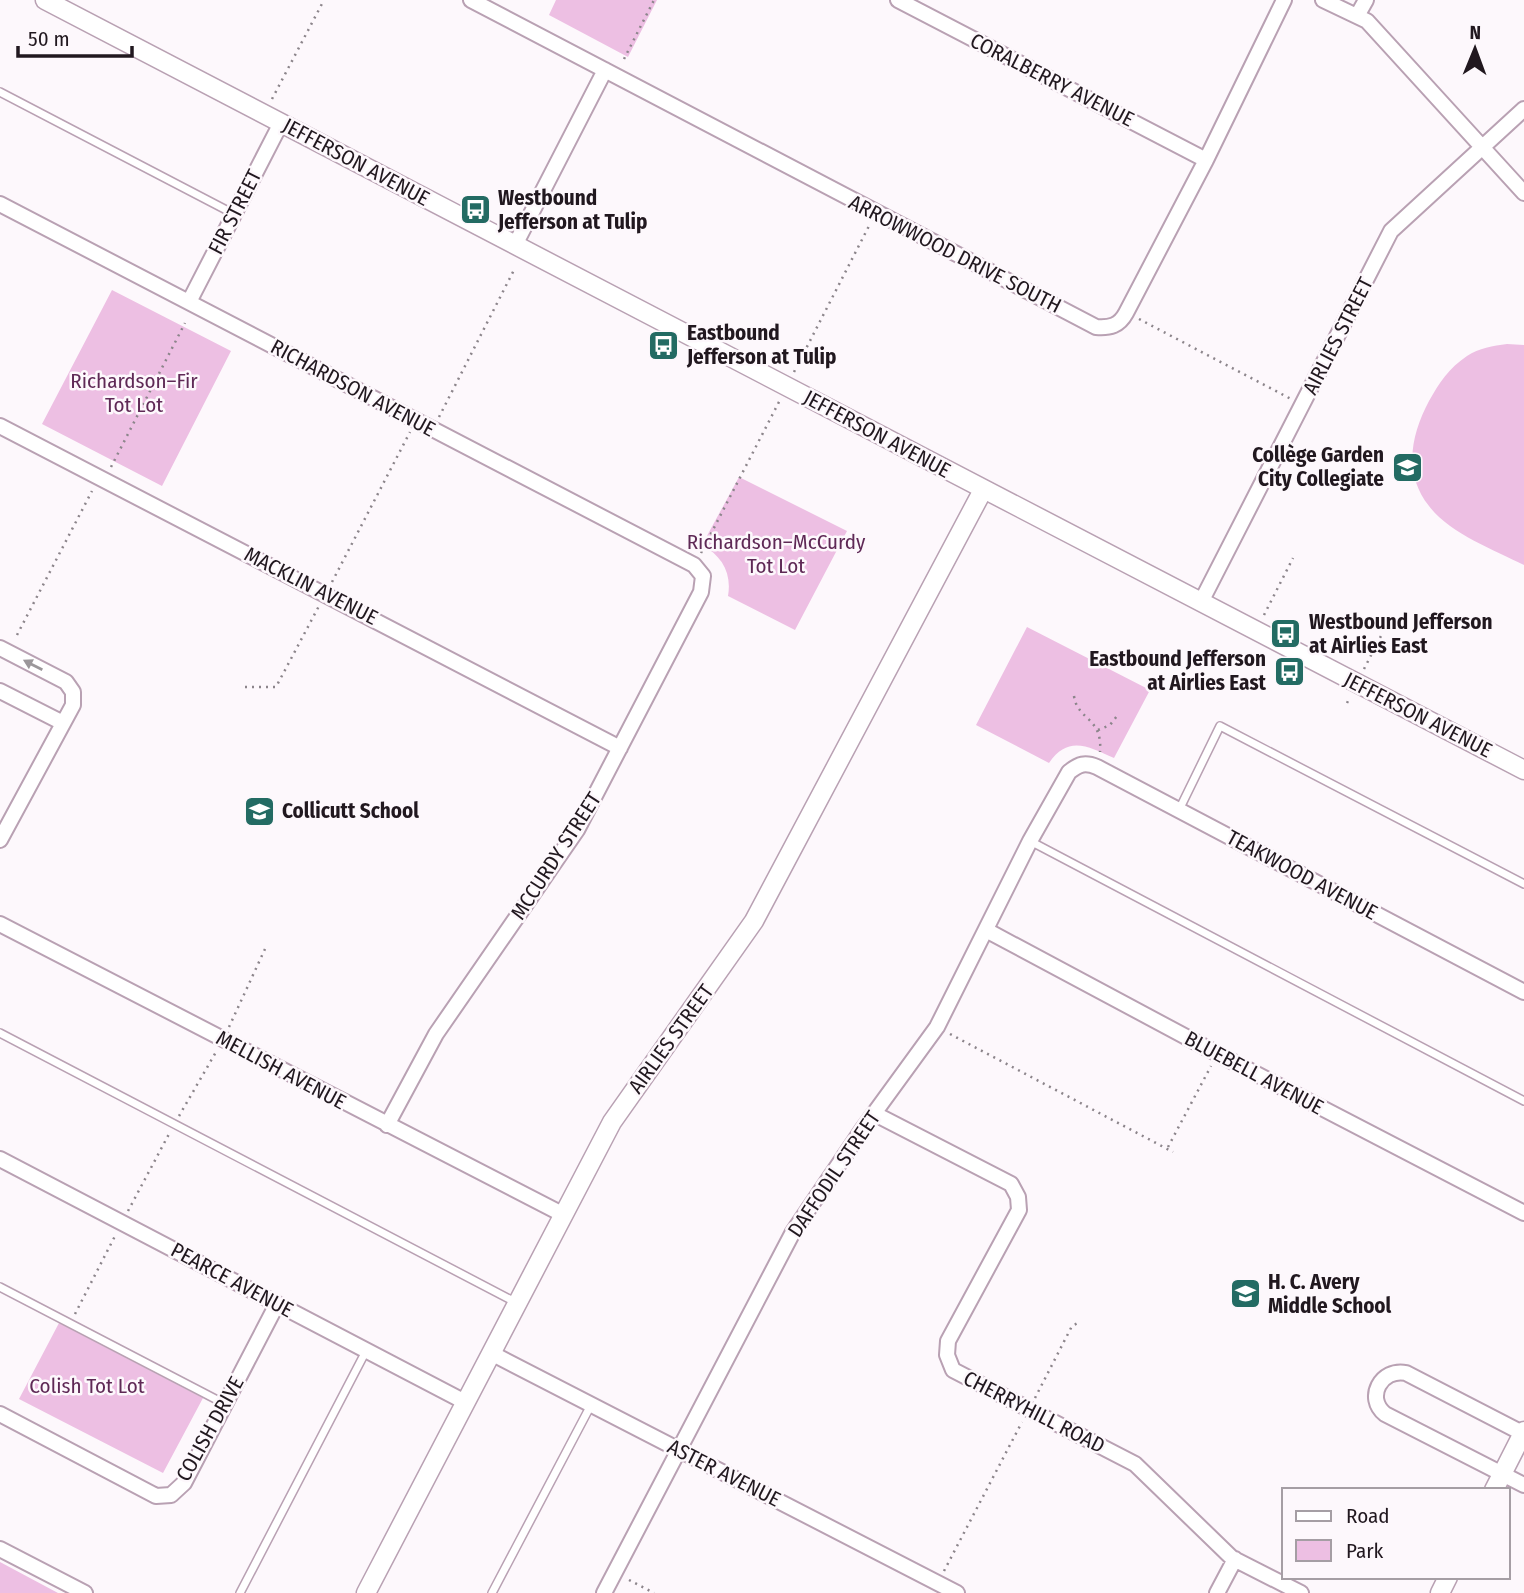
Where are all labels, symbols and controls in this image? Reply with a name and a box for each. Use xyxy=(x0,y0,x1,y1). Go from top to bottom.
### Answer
scale bar xyxy=(18,14,131,58)
north arrow xyxy=(1440,14,1510,84)
text: N xyxy=(1469,21,1481,44)
text: 50 m xyxy=(28,26,70,52)
street label: CORALBERRY AVENUE xyxy=(966,27,1138,133)
street label: JEFFERSON AVENUE xyxy=(278,112,434,212)
street label: FIR STREET xyxy=(203,165,268,259)
place label: Westbound Jefferson at Tulip xyxy=(497,185,647,235)
street label: ARROWWOOD DRIVE SOUTH xyxy=(844,189,1066,319)
bus stop icon: Westbound Jefferson at Tulip xyxy=(458,193,492,227)
street label: AIRLIES STREET xyxy=(1297,273,1379,399)
place label: Eastbound Jefferson at Tulip xyxy=(686,320,836,370)
bus stop icon: Eastbound Jefferson at Tulip xyxy=(647,328,681,362)
street label: RICHARDSON AVENUE xyxy=(266,334,440,442)
park label: Richardson–Fir Tot Lot xyxy=(70,368,198,418)
street label: JEFFERSON AVENUE xyxy=(799,384,955,484)
place label: Collège Garden City Collegiate xyxy=(1252,442,1384,492)
school or university icon: Collège Garden City Collegiate xyxy=(1390,450,1424,484)
park label: Richardson–McCurdy Tot Lot xyxy=(687,529,866,579)
street label: MACKLIN AVENUE xyxy=(240,541,382,631)
place label: Westbound Jefferson at Airlies East xyxy=(1309,609,1492,659)
bus stop icon: Westbound Jefferson at Airlies East xyxy=(1269,617,1303,651)
place label: Eastbound Jefferson at Airlies East xyxy=(1089,646,1267,696)
bus stop icon: Eastbound Jefferson at Airlies East xyxy=(1272,654,1306,688)
one-way arrow xyxy=(23,660,43,671)
street label: JEFFERSON AVENUE xyxy=(1340,666,1496,764)
street label: MCCURDY STREET xyxy=(505,787,607,925)
school or university icon: Collicutt School xyxy=(242,794,276,828)
place label: Collicutt School xyxy=(282,798,419,824)
street label: TEAKWOOD AVENUE xyxy=(1222,824,1382,926)
street label: AIRLIES STREET xyxy=(623,979,719,1099)
street label: MELLISH AVENUE xyxy=(212,1025,350,1115)
street label: BLUEBELL AVENUE xyxy=(1180,1025,1328,1121)
street label: DAFFODIL STREET xyxy=(782,1106,886,1242)
street label: PEARCE AVENUE xyxy=(166,1237,298,1323)
place label: H. C. Avery Middle School xyxy=(1268,1269,1392,1319)
school or university icon: H. C. Avery Middle School xyxy=(1228,1277,1262,1311)
street label: CHERRYHILL ROAD xyxy=(959,1365,1109,1459)
street label: COLISH DRIVE xyxy=(171,1372,250,1486)
park label: Colish Tot Lot xyxy=(29,1373,145,1399)
street label: ASTER AVENUE xyxy=(663,1433,785,1513)
legend xyxy=(1282,1488,1510,1579)
text: Road xyxy=(1346,1503,1390,1529)
text: Park xyxy=(1346,1538,1384,1564)

